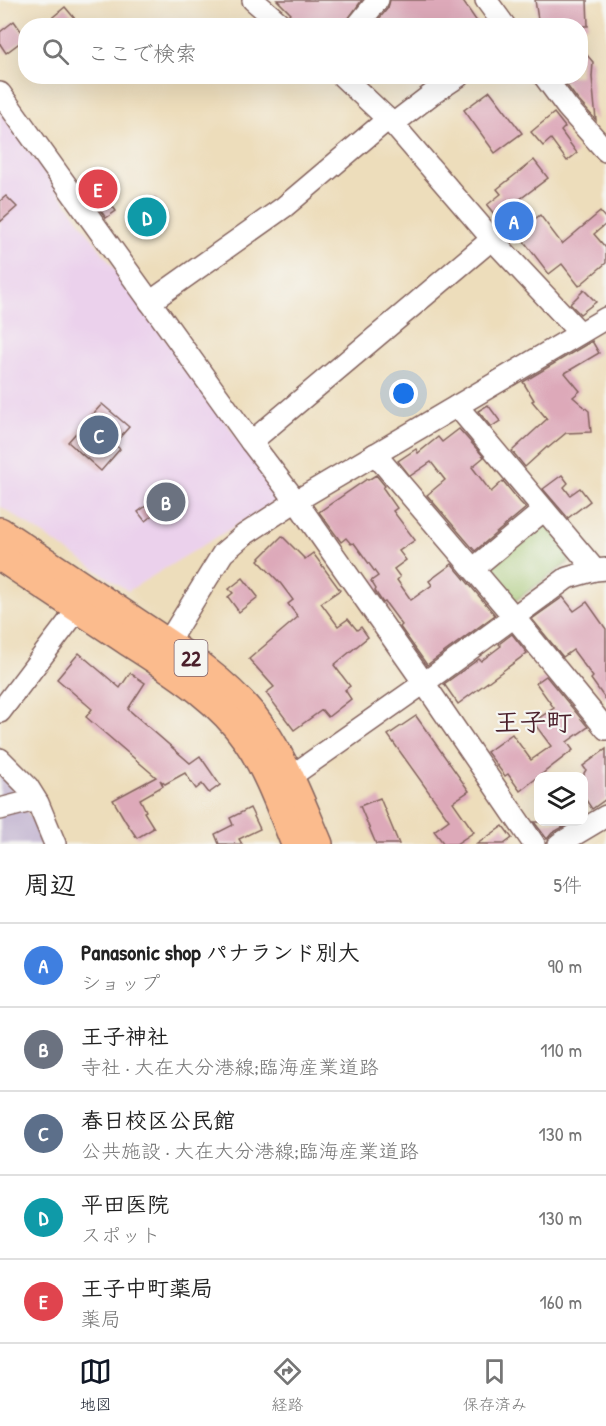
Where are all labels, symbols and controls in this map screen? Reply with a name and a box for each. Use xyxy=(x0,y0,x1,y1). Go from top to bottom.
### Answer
search box xyxy=(18,18,588,84)
icon: search xyxy=(39,35,72,68)
text: ここで検索 xyxy=(87,38,197,68)
pin: E xyxy=(78,166,118,212)
pin: D xyxy=(128,194,166,240)
pin: A xyxy=(494,198,534,244)
your location xyxy=(389,379,418,408)
pin: C xyxy=(80,412,118,458)
pin: B xyxy=(146,480,186,524)
road number: 22 xyxy=(174,640,207,676)
district label: 王子町 xyxy=(494,704,572,739)
map controls xyxy=(534,772,588,826)
button: layers xyxy=(534,772,588,826)
text: 周辺 xyxy=(24,867,76,902)
text: 5件 xyxy=(554,871,582,898)
text: Panasonic shop パナランド別大 xyxy=(81,937,360,967)
text: A xyxy=(39,952,48,979)
text: 90 m xyxy=(548,952,582,979)
text: ショップ xyxy=(81,969,160,996)
text: 王子神社 xyxy=(81,1021,169,1051)
text: B xyxy=(38,1036,49,1063)
text: 110 m xyxy=(540,1036,582,1063)
text: 寺社 · 大在大分港線;臨海産業道路 xyxy=(81,1053,379,1080)
text: 春日校区公民館 xyxy=(81,1105,235,1135)
text: C xyxy=(38,1120,49,1147)
text: 130 m xyxy=(539,1120,582,1147)
text: 公共施設 · 大在大分港線;臨海産業道路 xyxy=(81,1137,419,1164)
text: 平田医院 xyxy=(81,1189,169,1219)
text: D xyxy=(39,1204,48,1231)
text: 130 m xyxy=(539,1204,582,1231)
text: スポット xyxy=(81,1221,161,1248)
text: 王子中町薬局 xyxy=(81,1273,213,1303)
text: E xyxy=(39,1288,48,1315)
text: 160 m xyxy=(540,1288,582,1315)
text: 薬局 xyxy=(81,1305,121,1332)
tab: 地図 xyxy=(79,1355,112,1415)
tab: 経路 xyxy=(271,1355,304,1415)
tab: 保存済み xyxy=(463,1355,527,1415)

